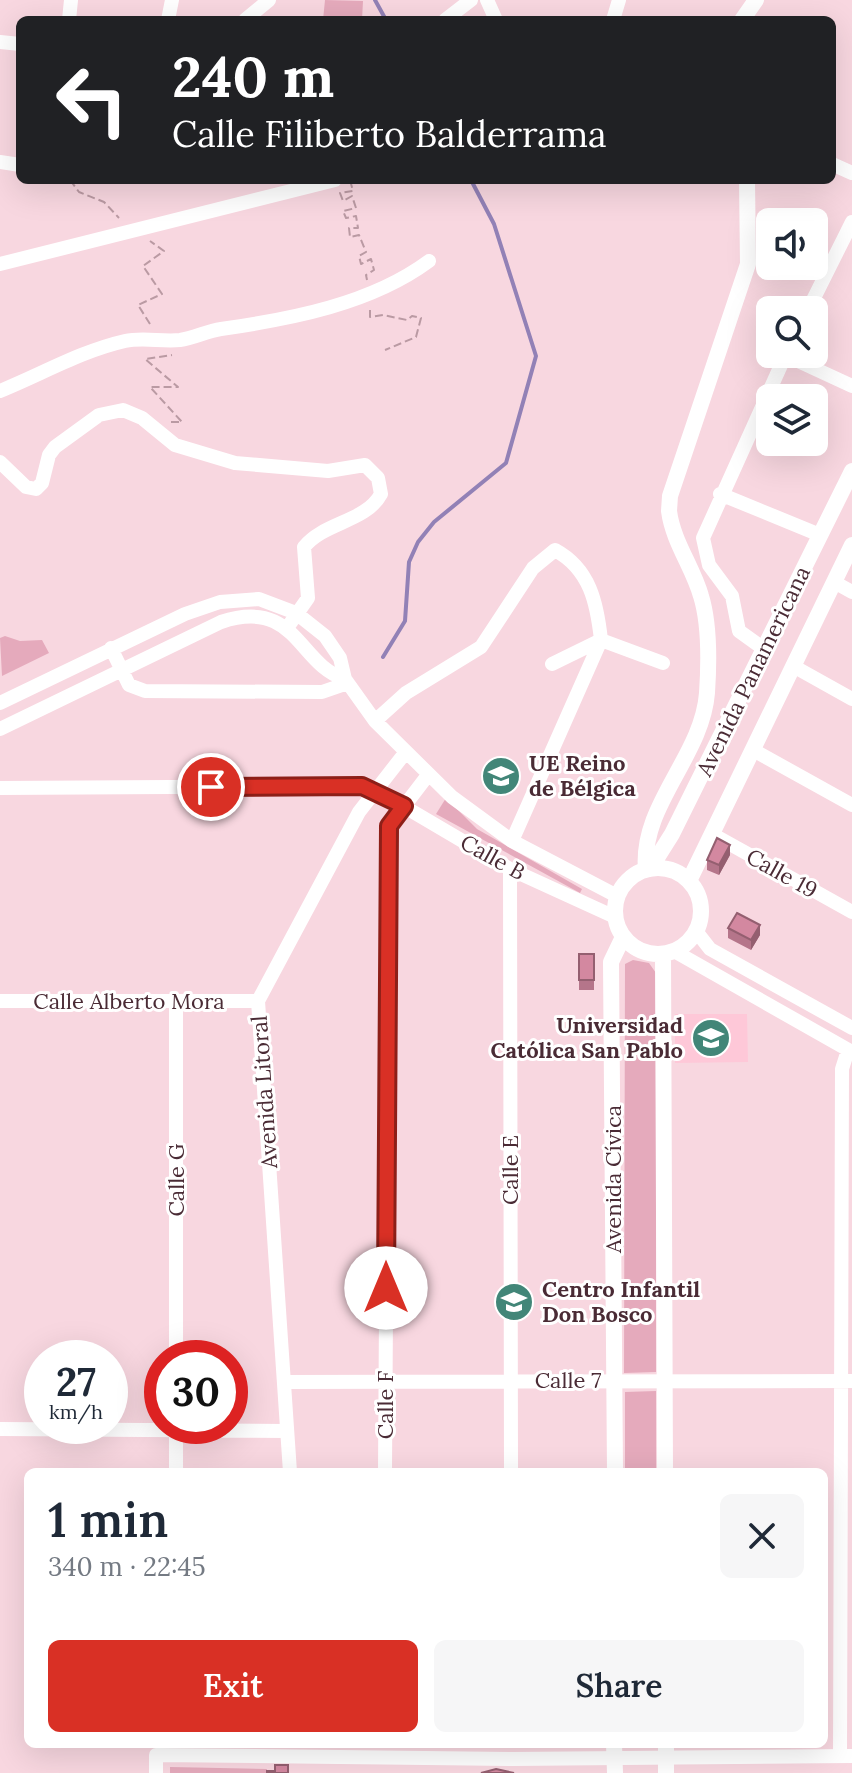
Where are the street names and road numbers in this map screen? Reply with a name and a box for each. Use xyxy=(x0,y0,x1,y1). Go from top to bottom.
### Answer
street label: Avenida Panamericana xyxy=(689,561,816,782)
street label: Calle B xyxy=(456,828,530,886)
street label: Calle 19 xyxy=(741,842,823,904)
street label: Calle Alberto Mora xyxy=(33,987,225,1015)
street label: Avenida Litoral xyxy=(245,1014,283,1171)
street label: Avenida Cívica xyxy=(599,1105,627,1254)
street label: Calle E xyxy=(496,1135,524,1205)
street label: Calle G xyxy=(162,1143,190,1217)
street label: Calle 7 xyxy=(535,1366,601,1394)
street label: Calle F xyxy=(371,1371,399,1439)

